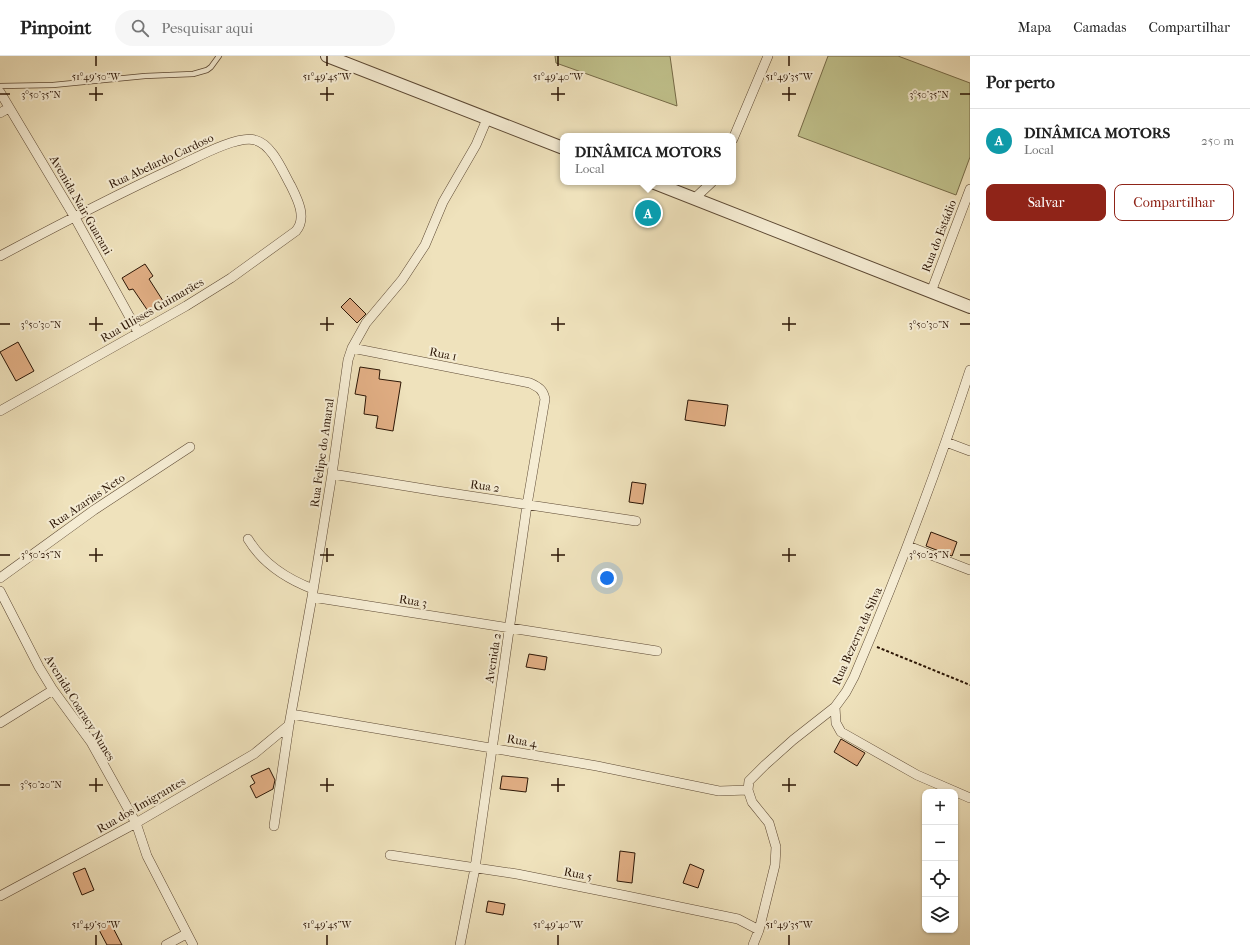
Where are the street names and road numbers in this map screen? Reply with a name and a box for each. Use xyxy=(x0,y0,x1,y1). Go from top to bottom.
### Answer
street label: Rua Abelardo Cardoso xyxy=(106,131,216,191)
street label: Avenida Nair Guarani xyxy=(46,152,115,257)
street label: Rua do Estádio xyxy=(919,198,959,274)
street label: Rua Ulisses Guimarães xyxy=(98,274,207,345)
street label: Rua 1 xyxy=(428,344,458,364)
street label: Rua Felipe do Amaral xyxy=(307,397,337,508)
street label: Rua Azarias Neto xyxy=(46,470,128,532)
street label: Rua 2 xyxy=(469,477,501,495)
street label: Rua Bezerra da Silva xyxy=(829,584,885,687)
street label: Rua 3 xyxy=(398,592,428,610)
street label: Avenida 2 xyxy=(482,632,504,685)
street label: Avenida Coaracy Nunes xyxy=(41,652,119,764)
street label: Rua 4 xyxy=(506,731,539,751)
street label: Rua dos Imigrantes xyxy=(94,774,188,836)
street label: Rua 5 xyxy=(563,864,593,884)

